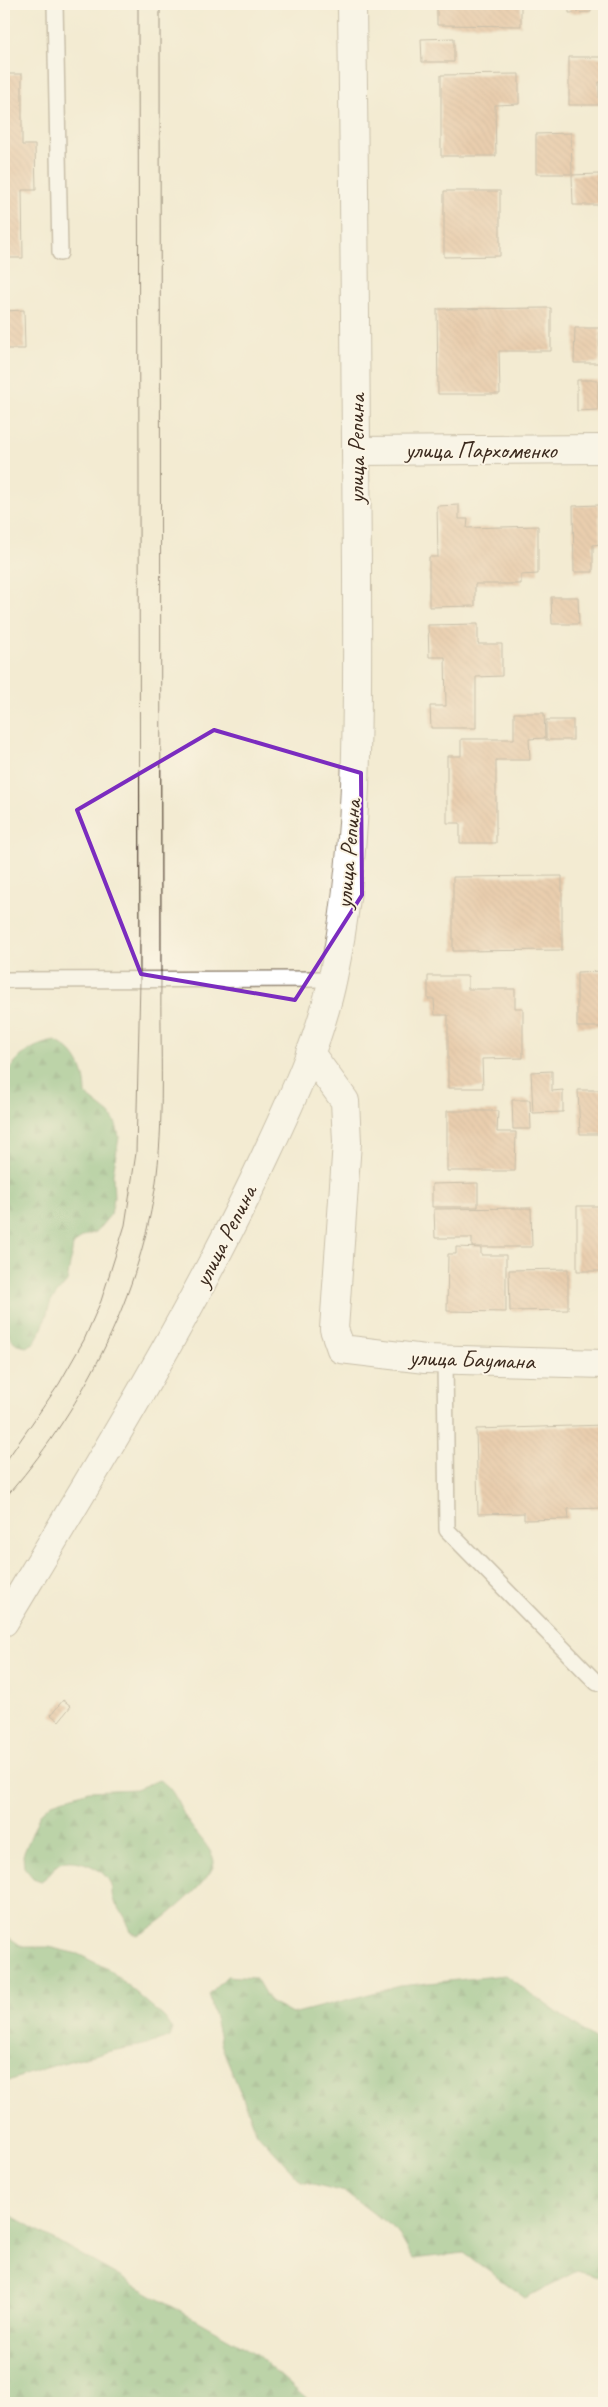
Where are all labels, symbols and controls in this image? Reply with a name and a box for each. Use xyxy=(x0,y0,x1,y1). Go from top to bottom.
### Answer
street label: улица Репина xyxy=(341,392,371,506)
street label: улица Пархоменко xyxy=(403,435,558,465)
street label: улица Репина xyxy=(328,796,368,912)
street label: улица Репина xyxy=(186,1178,264,1293)
street label: улица Баумана xyxy=(407,1342,537,1376)

